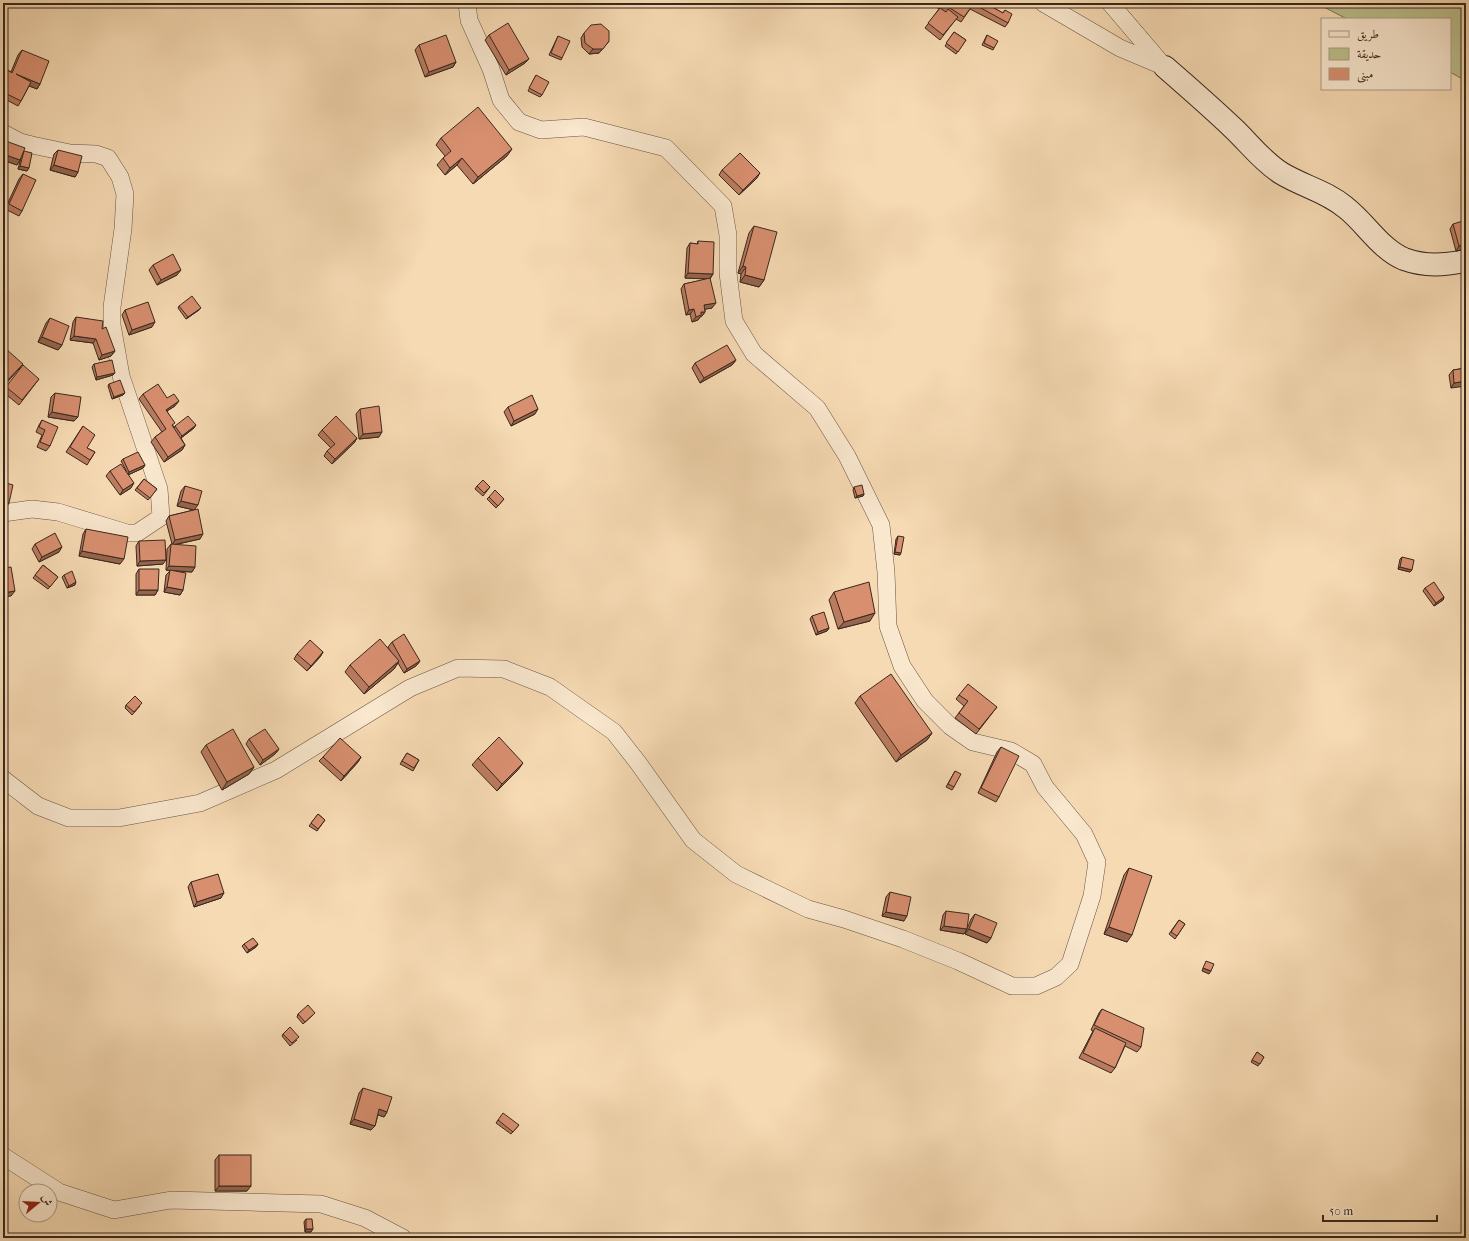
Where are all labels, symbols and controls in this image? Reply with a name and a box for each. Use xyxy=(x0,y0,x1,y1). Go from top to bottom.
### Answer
legend xyxy=(1321,18,1451,90)
text: طريق xyxy=(1357,27,1379,42)
text: حديقة xyxy=(1357,47,1381,62)
text: مبنى xyxy=(1357,67,1373,83)
north arrow xyxy=(18,1183,58,1223)
text: ش xyxy=(39,1193,55,1207)
scale bar xyxy=(1323,1197,1437,1223)
text: 50 m xyxy=(1329,1204,1353,1218)

